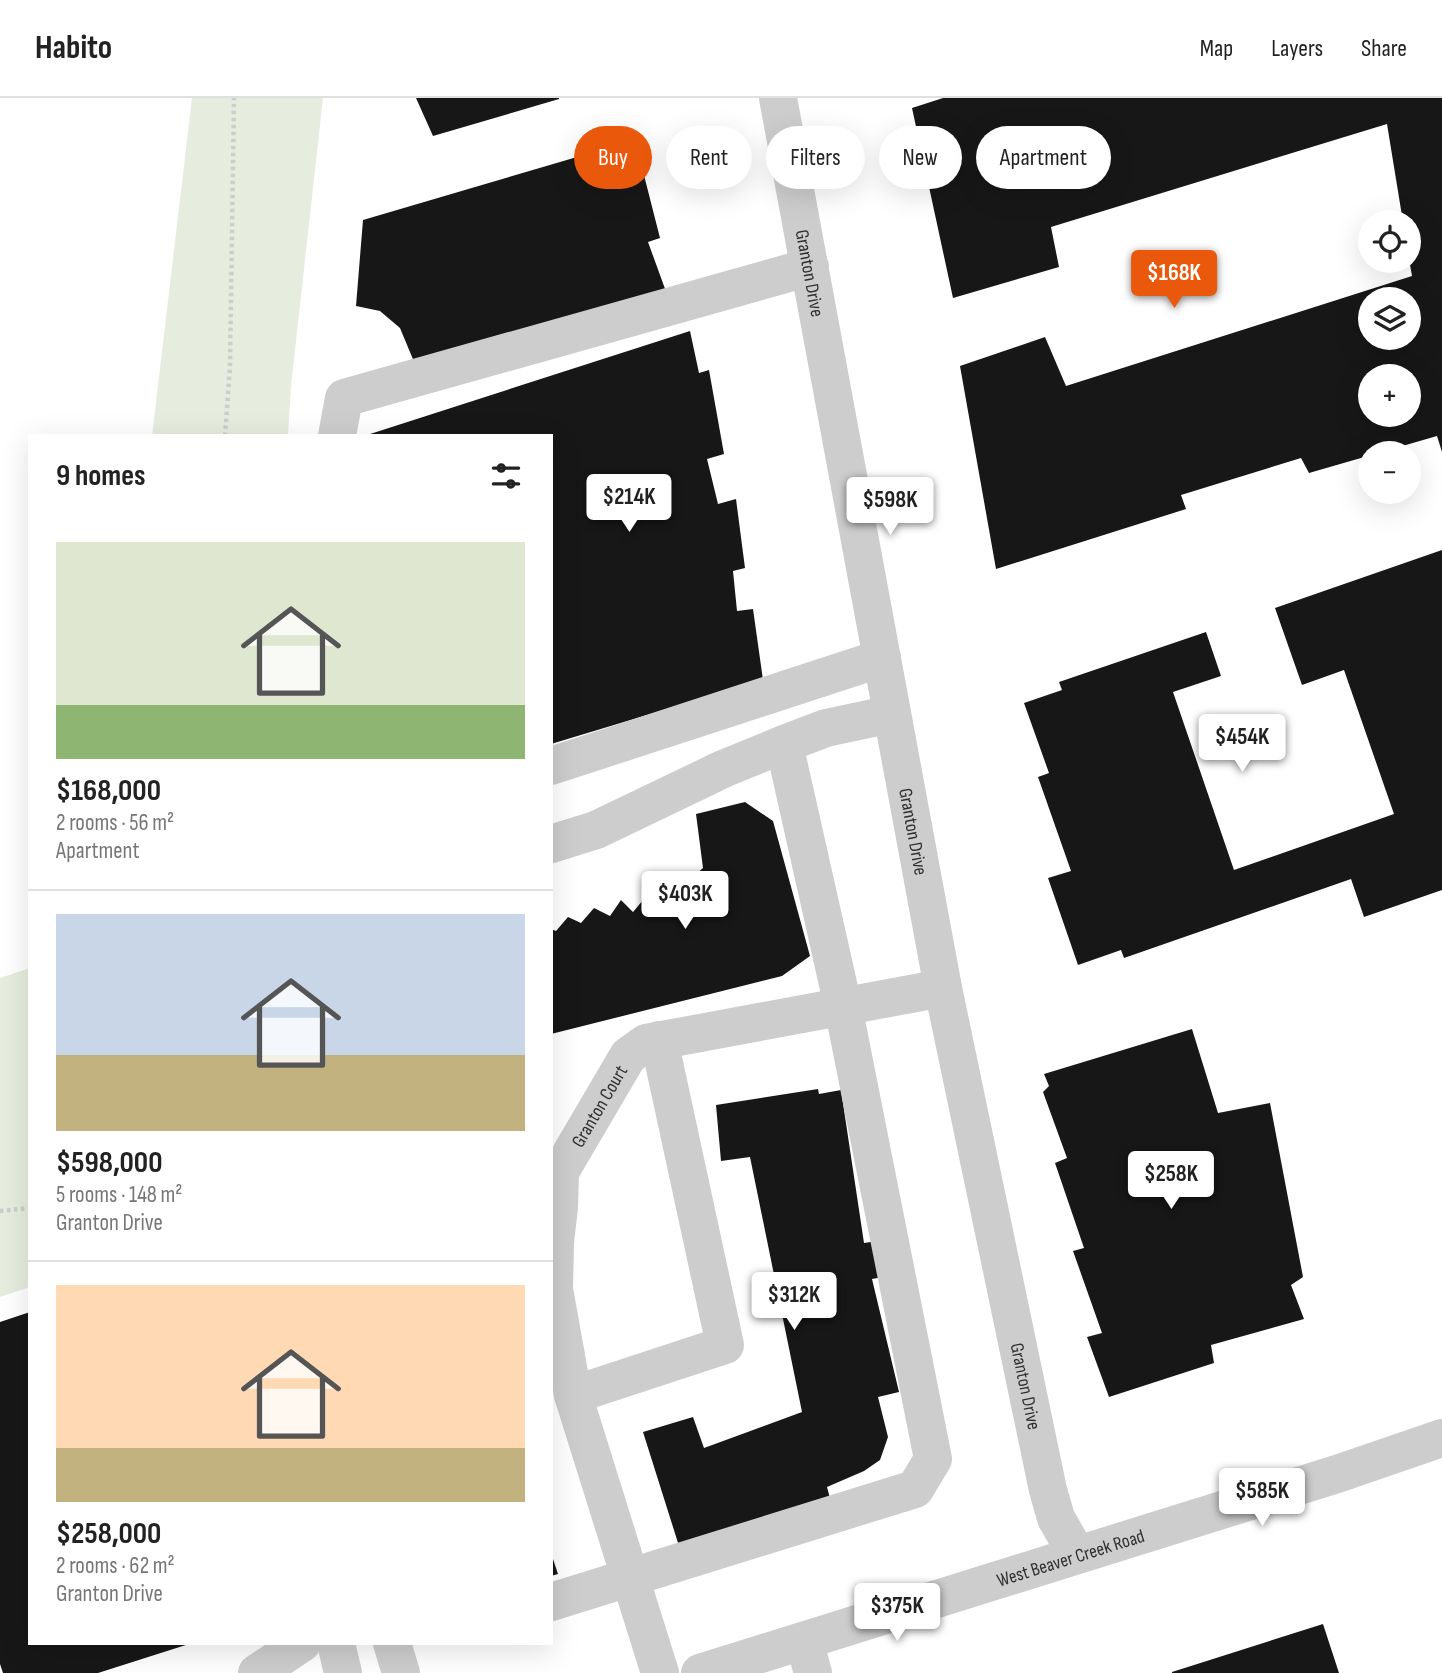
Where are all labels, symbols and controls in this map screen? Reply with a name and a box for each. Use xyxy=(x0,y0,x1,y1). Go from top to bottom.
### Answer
text: Habito xyxy=(35,28,112,68)
text: Map xyxy=(1200,34,1233,63)
text: Layers xyxy=(1271,34,1323,63)
text: Share xyxy=(1361,34,1407,63)
chip: Buy xyxy=(574,126,652,189)
chip: Rent xyxy=(666,126,752,189)
chip: Filters xyxy=(766,126,865,189)
chip: New xyxy=(879,126,962,189)
chip: Apartment xyxy=(976,126,1111,189)
map controls xyxy=(1358,210,1421,504)
button: locate xyxy=(1358,210,1421,273)
street label: Granton Drive xyxy=(790,228,828,319)
pin: $168K xyxy=(1125,250,1223,310)
text: $168K xyxy=(1147,259,1201,287)
button: layers xyxy=(1358,287,1421,350)
button: + xyxy=(1358,364,1421,427)
button: − xyxy=(1358,441,1421,504)
icon: filters xyxy=(487,457,525,495)
text: 9 homes xyxy=(56,458,146,494)
pin: $214K xyxy=(580,474,678,534)
pin: $598K xyxy=(841,478,939,537)
text: $214K xyxy=(602,483,656,511)
text: $598K xyxy=(863,486,917,514)
icon: home xyxy=(228,588,354,714)
pin: $454K xyxy=(1193,714,1291,774)
text: $454K xyxy=(1215,723,1269,751)
text: $168,000 xyxy=(56,773,161,809)
street label: Granton Drive xyxy=(893,786,932,877)
text: 2 rooms · 56 m² xyxy=(56,809,174,837)
text: Apartment xyxy=(56,837,140,865)
pin: $403K xyxy=(636,872,734,931)
text: $403K xyxy=(657,880,713,908)
icon: home xyxy=(228,960,354,1086)
street label: Granton Court xyxy=(567,1061,633,1152)
text: $598,000 xyxy=(56,1145,162,1181)
pin: $258K xyxy=(1122,1152,1220,1211)
text: $258K xyxy=(1144,1160,1198,1188)
text: 5 rooms · 148 m² xyxy=(56,1181,183,1209)
text: Granton Drive xyxy=(56,1209,163,1237)
pin: $312K xyxy=(745,1272,843,1332)
text: $312K xyxy=(768,1281,820,1309)
icon: home xyxy=(228,1331,354,1457)
street label: Granton Drive xyxy=(1005,1341,1045,1432)
pin: $585K xyxy=(1213,1468,1311,1528)
text: $585K xyxy=(1235,1477,1289,1505)
text: $258,000 xyxy=(56,1516,161,1552)
street label: West Beaver Creek Road xyxy=(994,1525,1148,1593)
text: 2 rooms · 62 m² xyxy=(56,1552,175,1580)
text: Granton Drive xyxy=(56,1580,163,1608)
pin: $375K xyxy=(848,1584,946,1643)
text: $375K xyxy=(870,1592,924,1620)

